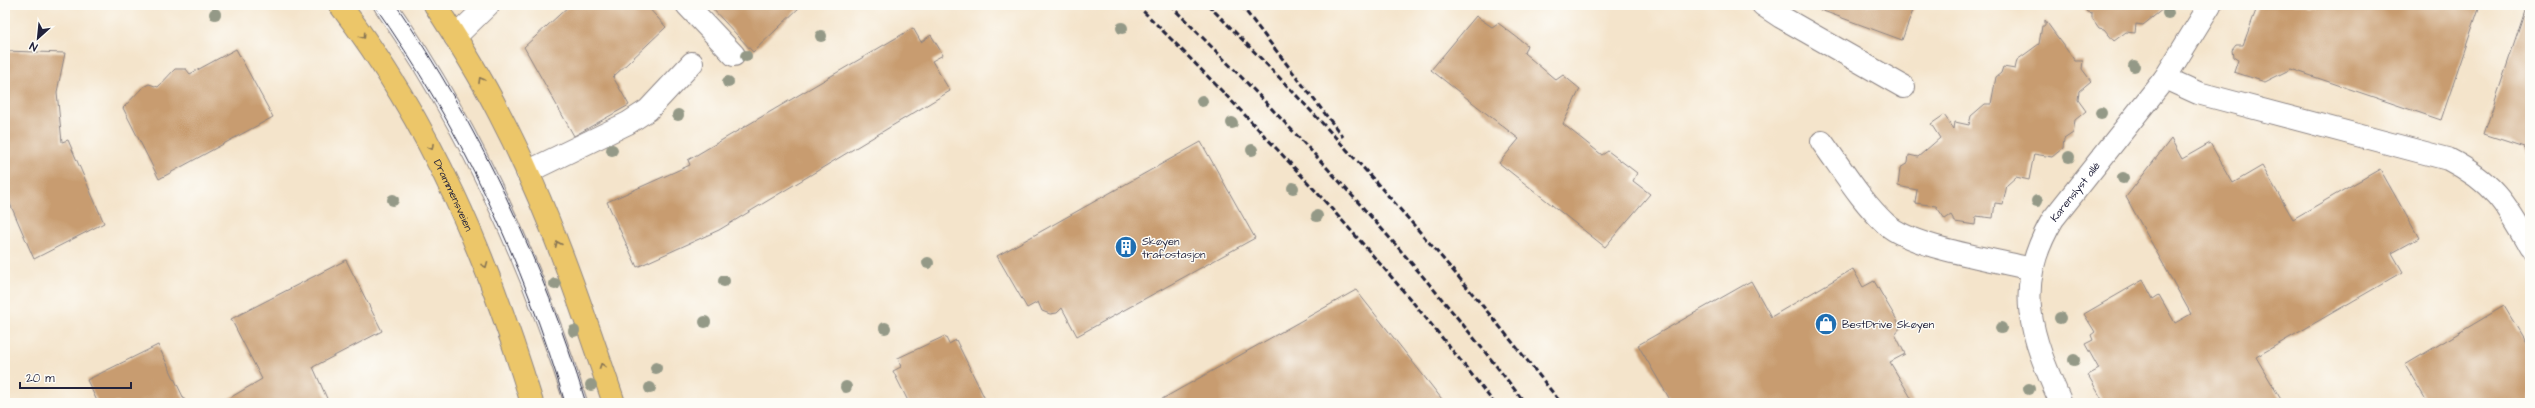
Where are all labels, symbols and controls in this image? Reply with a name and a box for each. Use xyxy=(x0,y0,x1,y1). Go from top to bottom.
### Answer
north arrow xyxy=(18,18,58,58)
one-way arrow xyxy=(358,32,366,39)
text: N xyxy=(27,38,40,55)
one-way arrow xyxy=(478,77,485,84)
one-way arrow xyxy=(426,143,433,150)
street label: Drammensveien xyxy=(430,157,477,234)
street label: Karenslyst allé xyxy=(2047,159,2104,225)
building icon: Skøyen trafostasjon xyxy=(1113,234,1139,260)
place label: Skøyen trafostasjon xyxy=(1142,234,1206,262)
one-way arrow xyxy=(554,240,562,247)
one-way arrow xyxy=(480,261,488,269)
shop icon: BestDrive Skøyen xyxy=(1813,311,1839,337)
place label: BestDrive Skøyen xyxy=(1842,317,1935,333)
one-way arrow xyxy=(598,363,606,370)
scale bar xyxy=(20,364,131,390)
text: 20 m xyxy=(26,370,55,387)

